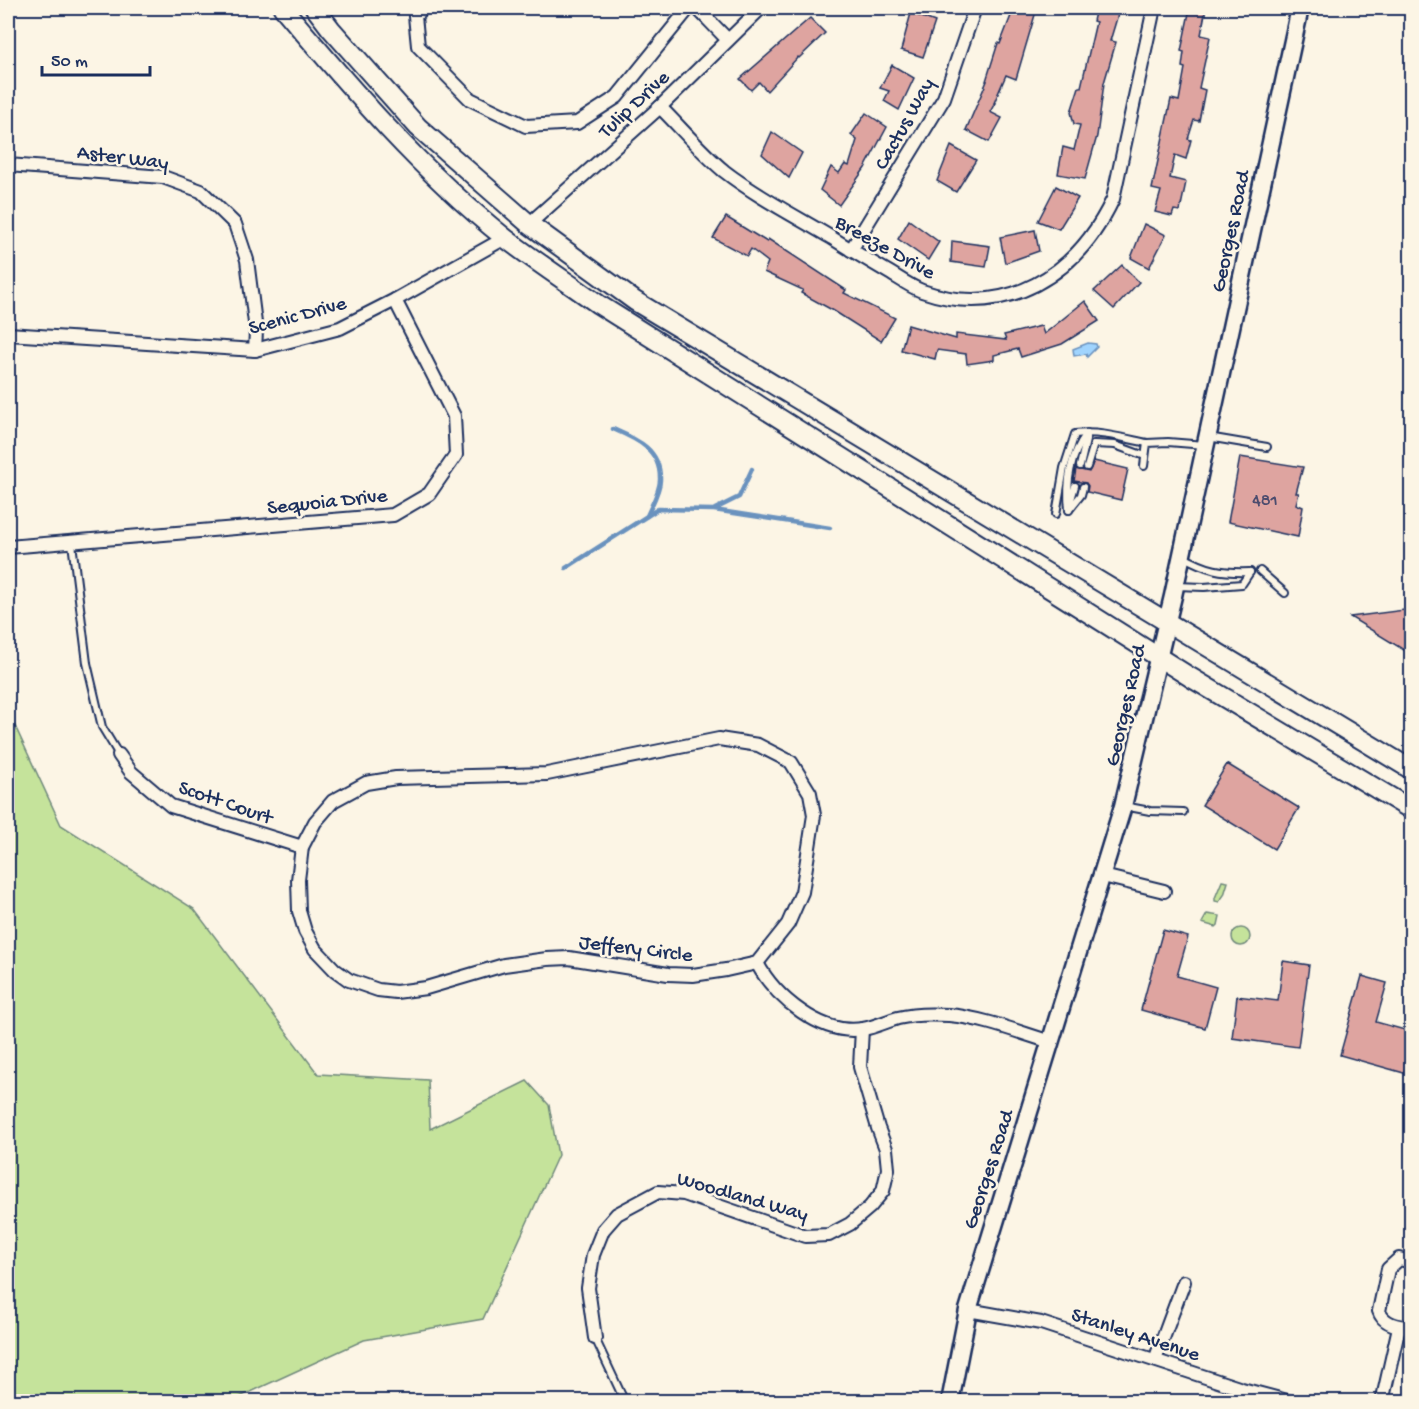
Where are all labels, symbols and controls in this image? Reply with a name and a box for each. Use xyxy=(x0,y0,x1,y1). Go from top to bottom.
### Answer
scale bar xyxy=(42,39,150,77)
text: 50 m xyxy=(51,52,88,73)
street label: Tulip Drive xyxy=(594,66,677,145)
street label: Cactus Way xyxy=(871,74,942,175)
street label: Aster Way xyxy=(75,141,170,177)
street label: Georges Road xyxy=(1207,167,1258,295)
street label: Breeze Drive xyxy=(829,211,940,287)
street label: Scenic Drive xyxy=(246,292,351,342)
street label: Sequoia Drive xyxy=(266,485,390,522)
house number: 481 xyxy=(1252,491,1278,512)
street label: Georges Road xyxy=(1101,641,1154,769)
street label: Scott Court xyxy=(174,777,278,833)
street label: Jeffery Circle xyxy=(577,931,695,970)
street label: Georges Road xyxy=(959,1106,1022,1233)
street label: Woodland Way xyxy=(674,1168,811,1229)
street label: Stanley Avenue xyxy=(1067,1304,1204,1369)

